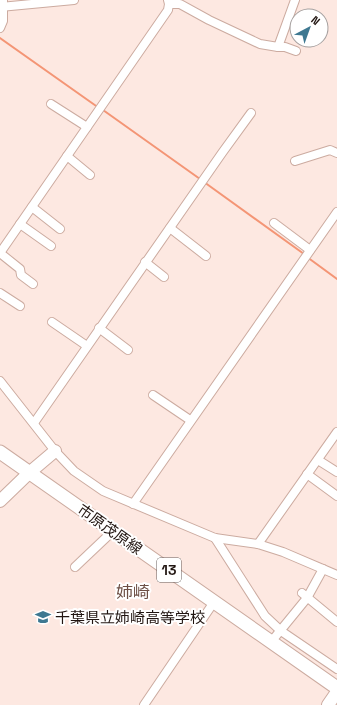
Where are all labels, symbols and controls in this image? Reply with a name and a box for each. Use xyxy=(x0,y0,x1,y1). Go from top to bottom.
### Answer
north arrow xyxy=(289,8,329,48)
text: N xyxy=(308,13,323,28)
street label: 市原茂原線 xyxy=(74,500,146,558)
road number: 13 xyxy=(157,558,181,582)
district label: 姉崎 xyxy=(116,581,150,603)
school or university icon: 千葉県立姉崎高等学校 xyxy=(34,608,52,626)
place label: 千葉県立姉崎高等学校 xyxy=(55,608,205,627)

